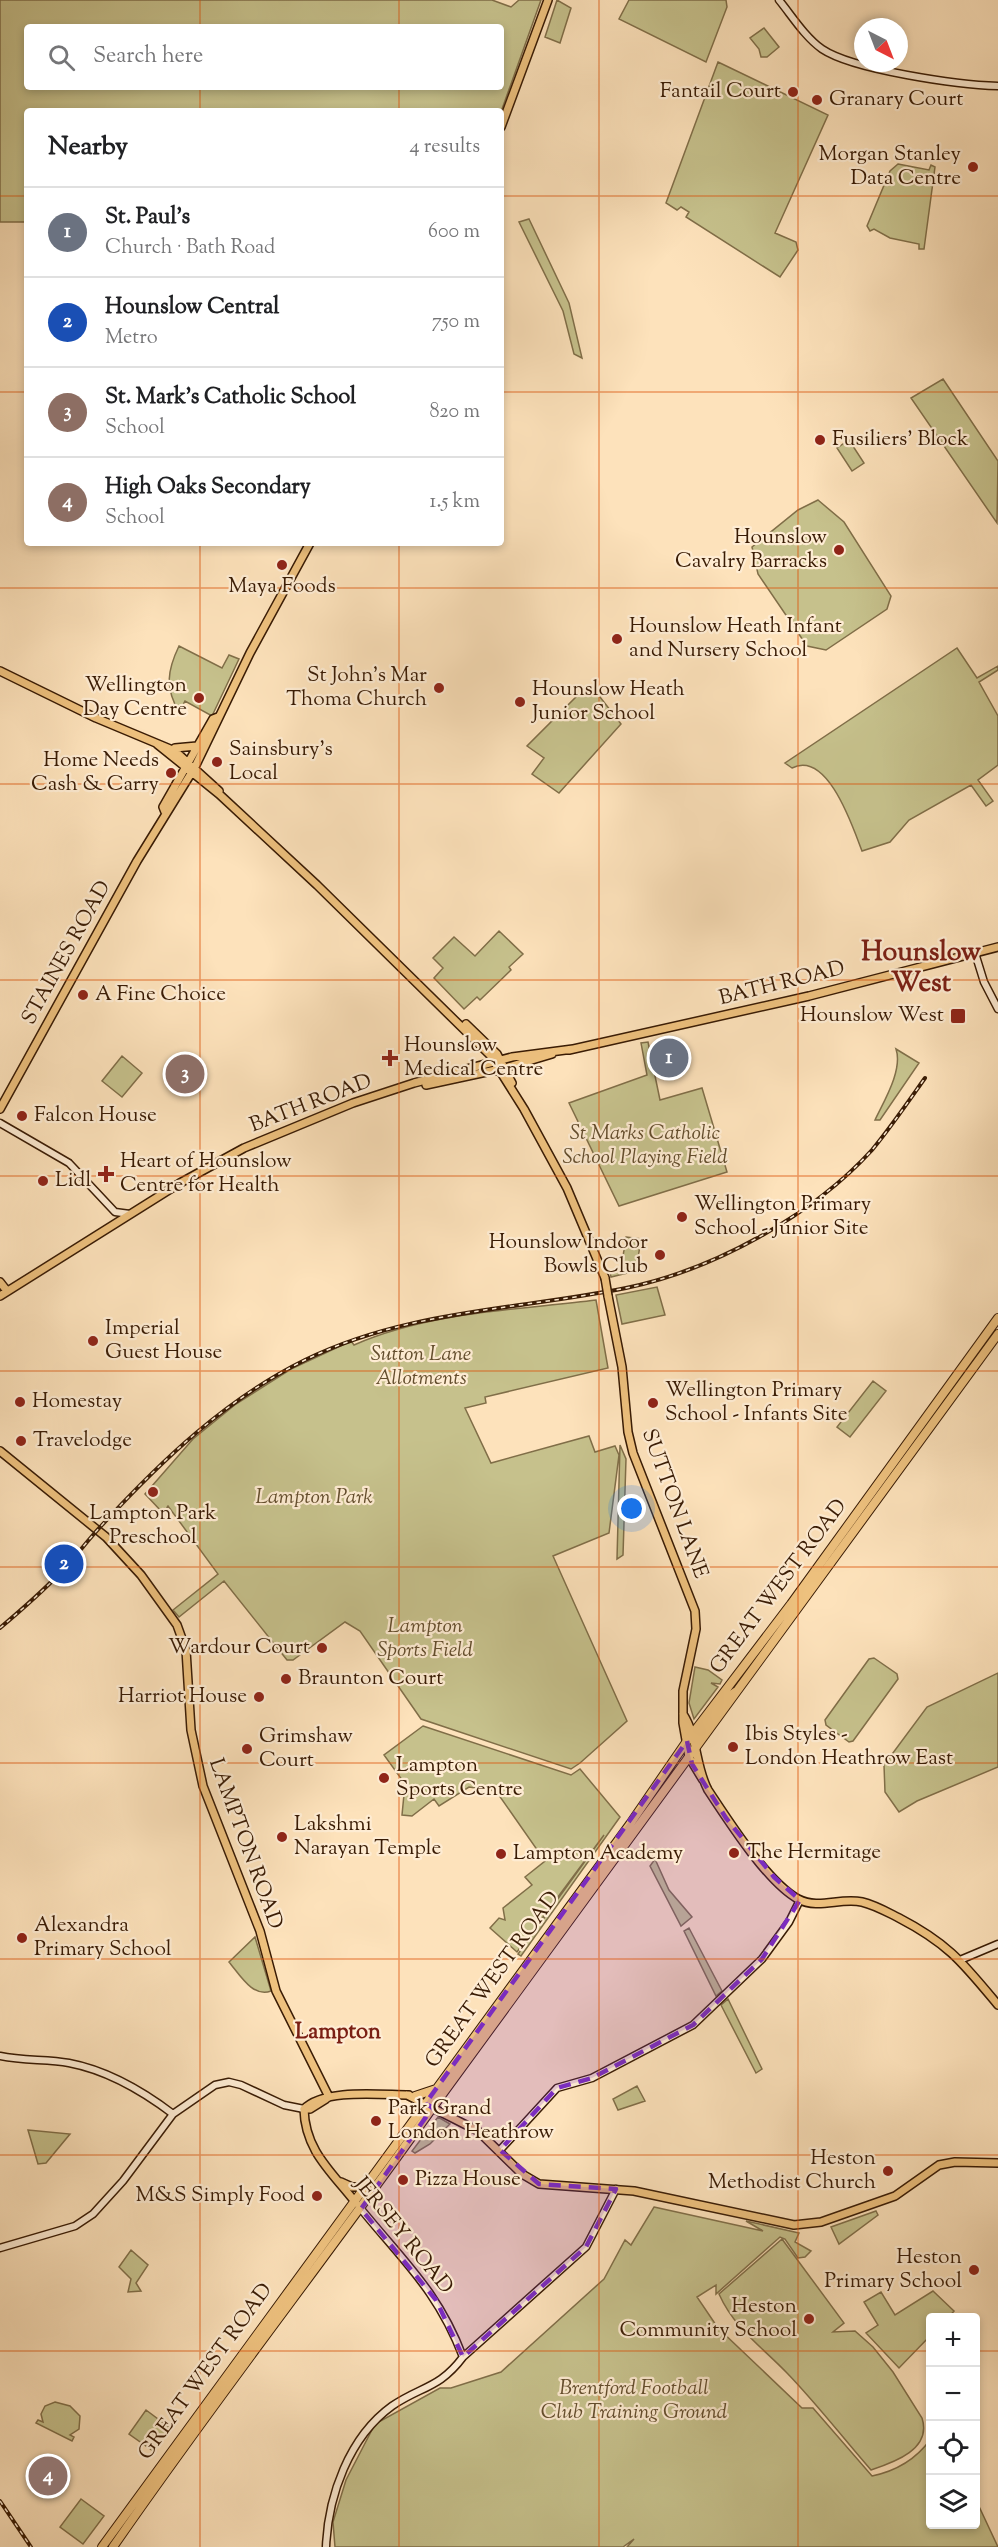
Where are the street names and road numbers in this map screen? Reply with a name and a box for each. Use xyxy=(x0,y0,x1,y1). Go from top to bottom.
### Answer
street label: STAINES ROAD xyxy=(15,875,119,1031)
street label: BATH ROAD xyxy=(716,954,848,1014)
street label: BATH ROAD xyxy=(246,1067,376,1141)
street label: SUTTON LANE xyxy=(633,1425,715,1583)
street label: GREAT WEST ROAD xyxy=(703,1493,855,1681)
street label: LAMPTON ROAD xyxy=(200,1755,290,1933)
street label: GREAT WEST ROAD xyxy=(419,1885,567,2075)
street label: JERSEY ROAD xyxy=(346,2170,460,2301)
street label: GREAT WEST ROAD xyxy=(132,2277,280,2467)

